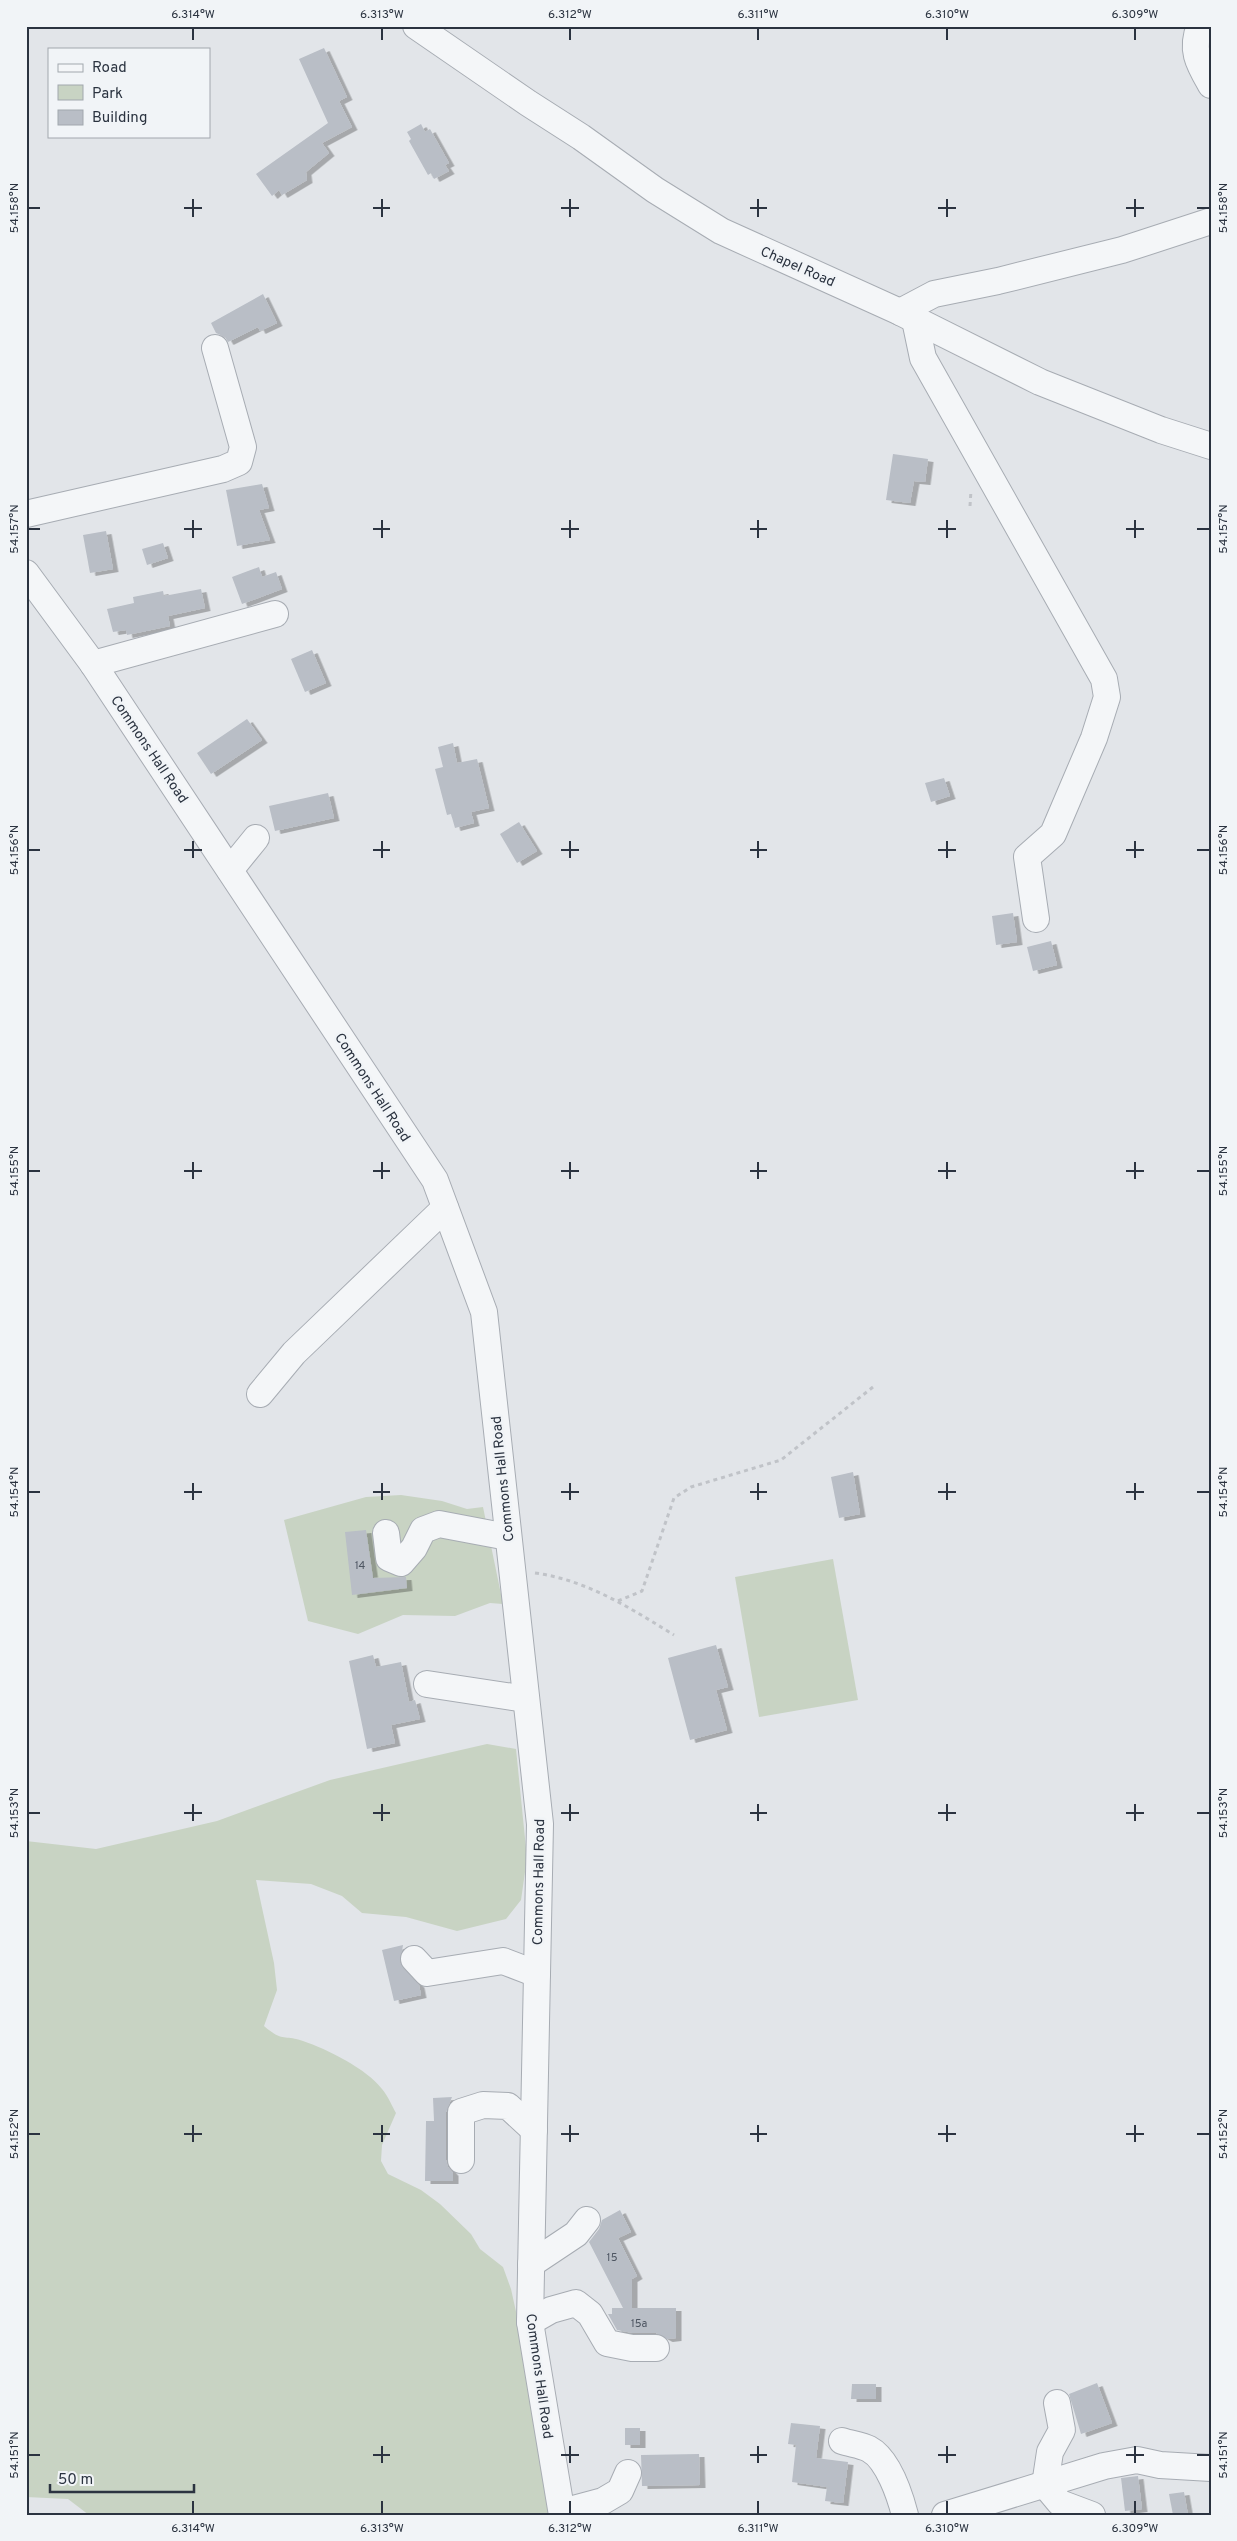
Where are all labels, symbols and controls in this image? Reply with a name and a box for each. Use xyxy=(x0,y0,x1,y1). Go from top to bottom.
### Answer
text: 6.314°W xyxy=(171,7,215,23)
text: 6.313°W xyxy=(360,7,404,23)
text: 6.312°W xyxy=(548,7,592,23)
text: 6.311°W xyxy=(737,7,779,23)
text: 6.310°W xyxy=(925,7,969,23)
text: 6.309°W xyxy=(1112,7,1158,23)
legend xyxy=(48,48,210,138)
text: Road xyxy=(92,59,127,78)
text: Park xyxy=(92,85,123,104)
text: Building xyxy=(92,109,147,128)
text: 54.158°N xyxy=(7,183,23,233)
text: 54.158°N xyxy=(1216,183,1232,233)
street label: Chapel Road xyxy=(758,243,837,291)
text: 54.157°N xyxy=(7,504,23,554)
text: 54.157°N xyxy=(1216,504,1232,554)
street label: Commons Hall Road xyxy=(106,693,191,807)
text: 54.156°N xyxy=(7,825,23,875)
text: 54.156°N xyxy=(1216,825,1232,875)
street label: Commons Hall Road xyxy=(330,1030,413,1145)
text: 54.155°N xyxy=(7,1146,23,1196)
text: 54.155°N xyxy=(1216,1146,1232,1196)
street label: Commons Hall Road xyxy=(488,1415,519,1543)
text: 54.154°N xyxy=(7,1467,23,1517)
text: 54.154°N xyxy=(1216,1467,1232,1517)
house number: 14 xyxy=(355,1559,366,1573)
text: 54.153°N xyxy=(7,1788,23,1838)
text: 54.153°N xyxy=(1216,1788,1232,1838)
street label: Commons Hall Road xyxy=(530,1819,549,1945)
text: 54.152°N xyxy=(7,2109,23,2159)
text: 54.152°N xyxy=(1216,2109,1232,2159)
house number: 15 xyxy=(607,2251,618,2265)
street label: Commons Hall Road xyxy=(521,2313,556,2440)
house number: 15a xyxy=(631,2317,648,2331)
text: 54.151°N xyxy=(7,2431,23,2479)
text: 54.151°N xyxy=(1216,2431,1232,2479)
scale bar xyxy=(50,2461,194,2493)
text: 50 m xyxy=(58,2471,93,2490)
text: 6.314°W xyxy=(171,2521,215,2537)
text: 6.313°W xyxy=(360,2521,404,2537)
text: 6.312°W xyxy=(548,2521,592,2537)
text: 6.311°W xyxy=(737,2521,779,2537)
text: 6.310°W xyxy=(925,2521,969,2537)
text: 6.309°W xyxy=(1112,2521,1158,2537)

